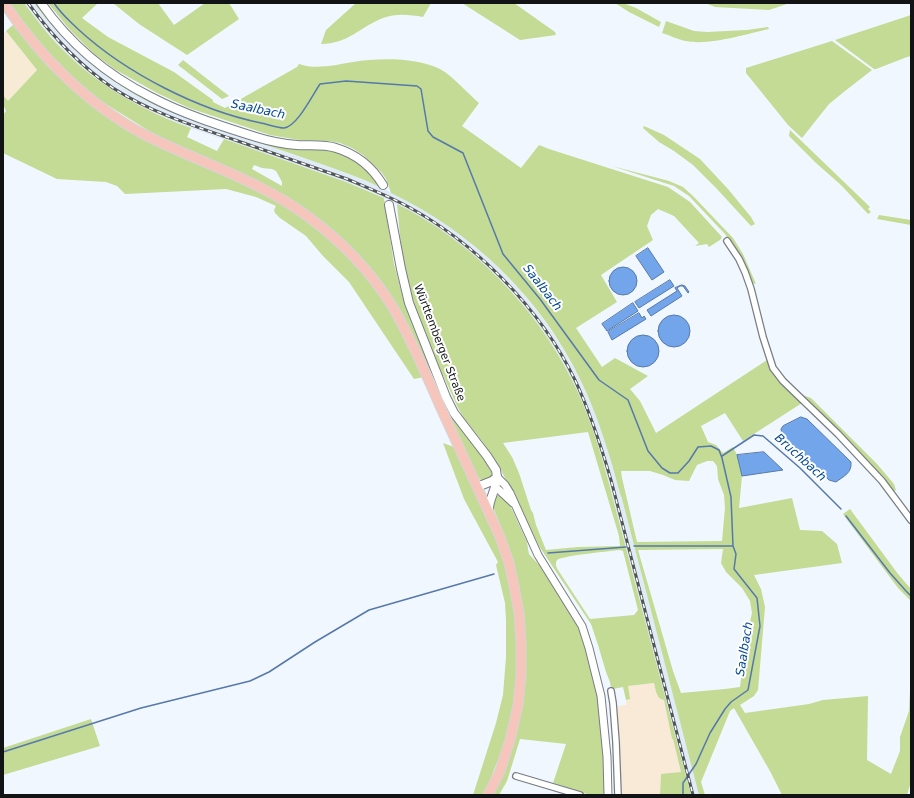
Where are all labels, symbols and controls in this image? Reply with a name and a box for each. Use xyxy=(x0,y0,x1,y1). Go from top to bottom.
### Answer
water label: Saalbach xyxy=(230,97,286,123)
water label: Saalbach xyxy=(519,262,565,314)
street label: Württemberger Straße xyxy=(411,283,467,403)
water label: Bruchbach xyxy=(771,431,829,485)
water label: Saalbach xyxy=(734,621,756,677)

